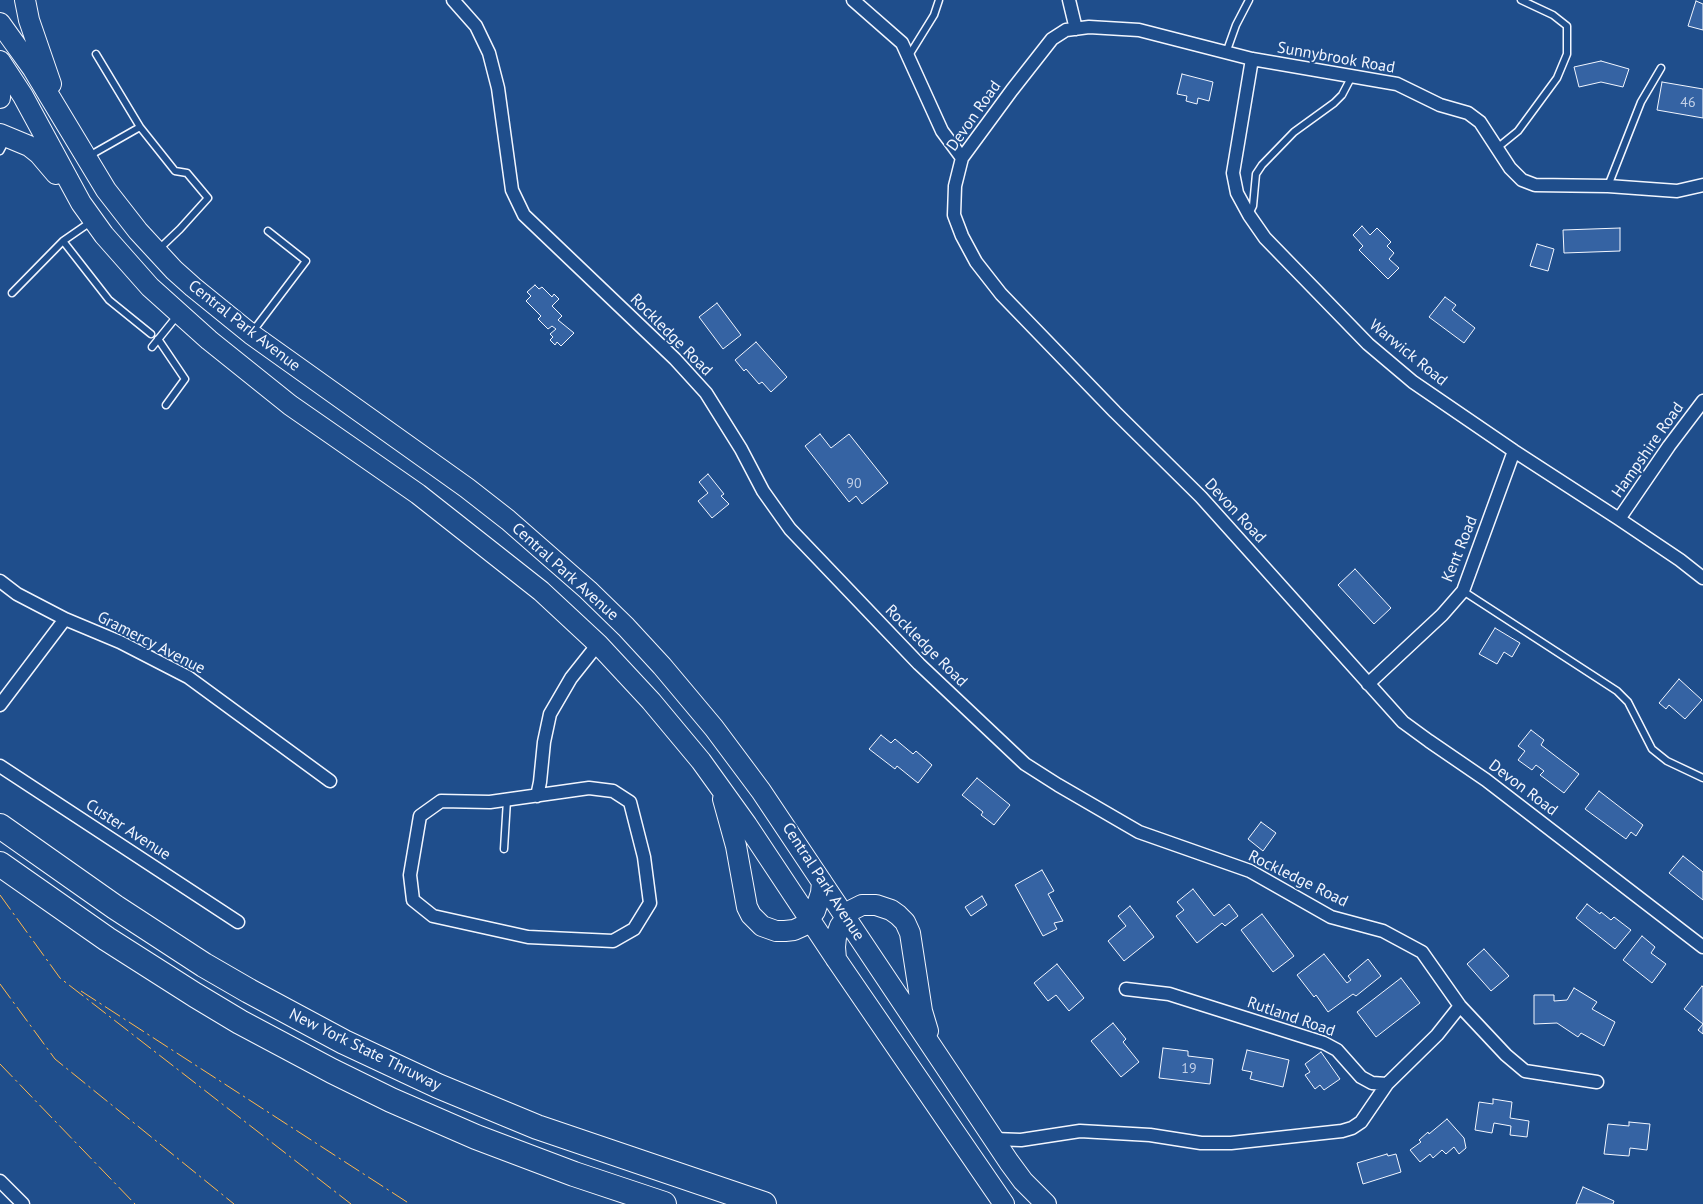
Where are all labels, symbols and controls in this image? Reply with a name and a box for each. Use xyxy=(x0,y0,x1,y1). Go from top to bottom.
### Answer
street label: Sunnybrook Road xyxy=(1276,38,1396,78)
street label: Devon Road xyxy=(943,77,1005,155)
house number: 46 xyxy=(1680,95,1696,111)
street label: Central Park Avenue xyxy=(184,276,304,376)
street label: Rockledge Road xyxy=(626,290,716,380)
street label: Warwick Road xyxy=(1365,316,1451,390)
street label: Hampshire Road xyxy=(1608,399,1688,501)
street label: Devon Road xyxy=(1200,475,1270,547)
house number: 90 xyxy=(846,476,862,492)
street label: Kent Road xyxy=(1438,513,1482,585)
street label: Central Park Avenue xyxy=(508,519,622,625)
street label: Rockledge Road xyxy=(881,601,971,691)
street label: Gramercy Avenue xyxy=(94,608,208,678)
street label: Devon Road xyxy=(1485,756,1561,820)
street label: Custer Avenue xyxy=(82,795,174,865)
street label: Central Park Avenue xyxy=(778,819,868,945)
street label: Rockledge Road xyxy=(1245,847,1351,911)
street label: Rutland Road xyxy=(1245,993,1337,1041)
street label: New York State Thruway xyxy=(286,1005,444,1095)
house number: 19 xyxy=(1181,1061,1197,1077)

